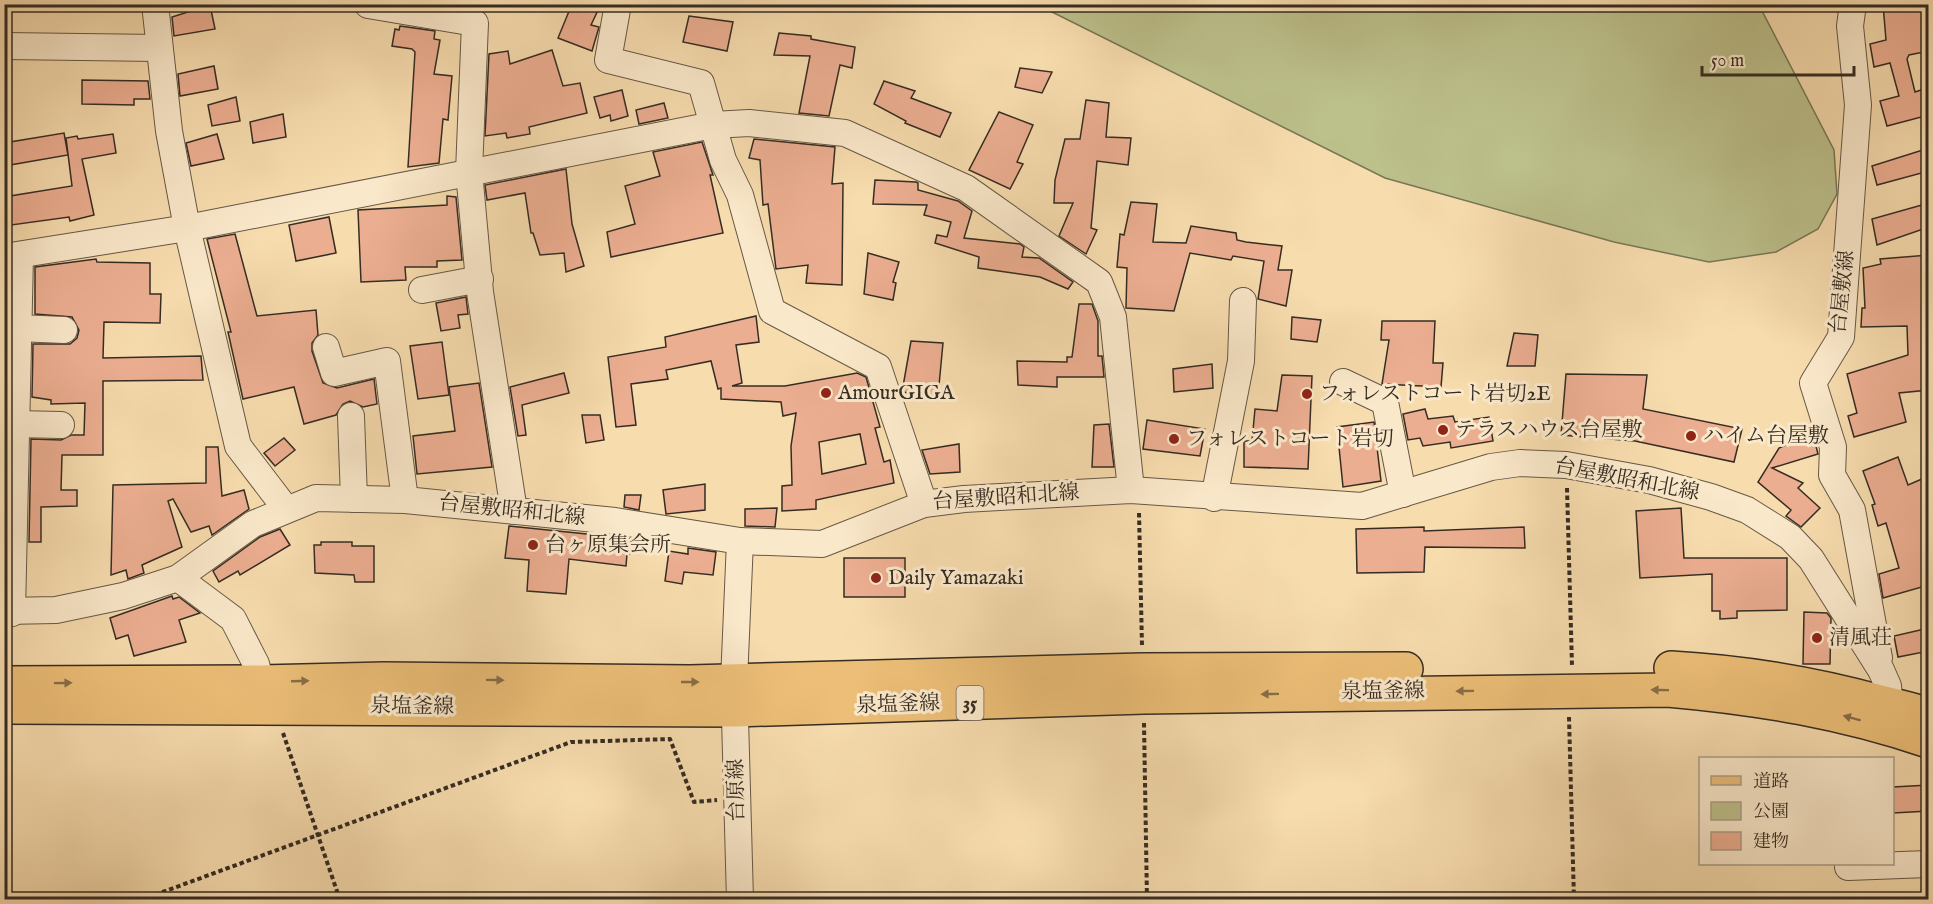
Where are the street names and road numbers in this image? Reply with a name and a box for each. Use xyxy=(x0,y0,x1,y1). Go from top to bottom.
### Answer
street label: 台屋敷線 xyxy=(1825,249,1861,335)
street label: 台屋敷昭和北線 xyxy=(1552,453,1702,507)
street label: 台屋敷昭和北線 xyxy=(932,479,1080,517)
street label: 台屋敷昭和北線 xyxy=(437,490,587,532)
street label: 泉塩釜線 xyxy=(1341,678,1425,706)
road number: 35 xyxy=(956,686,984,720)
street label: 泉塩釜線 xyxy=(856,690,940,720)
street label: 泉塩釜線 xyxy=(370,693,454,721)
street label: 台原線 xyxy=(723,758,751,822)

